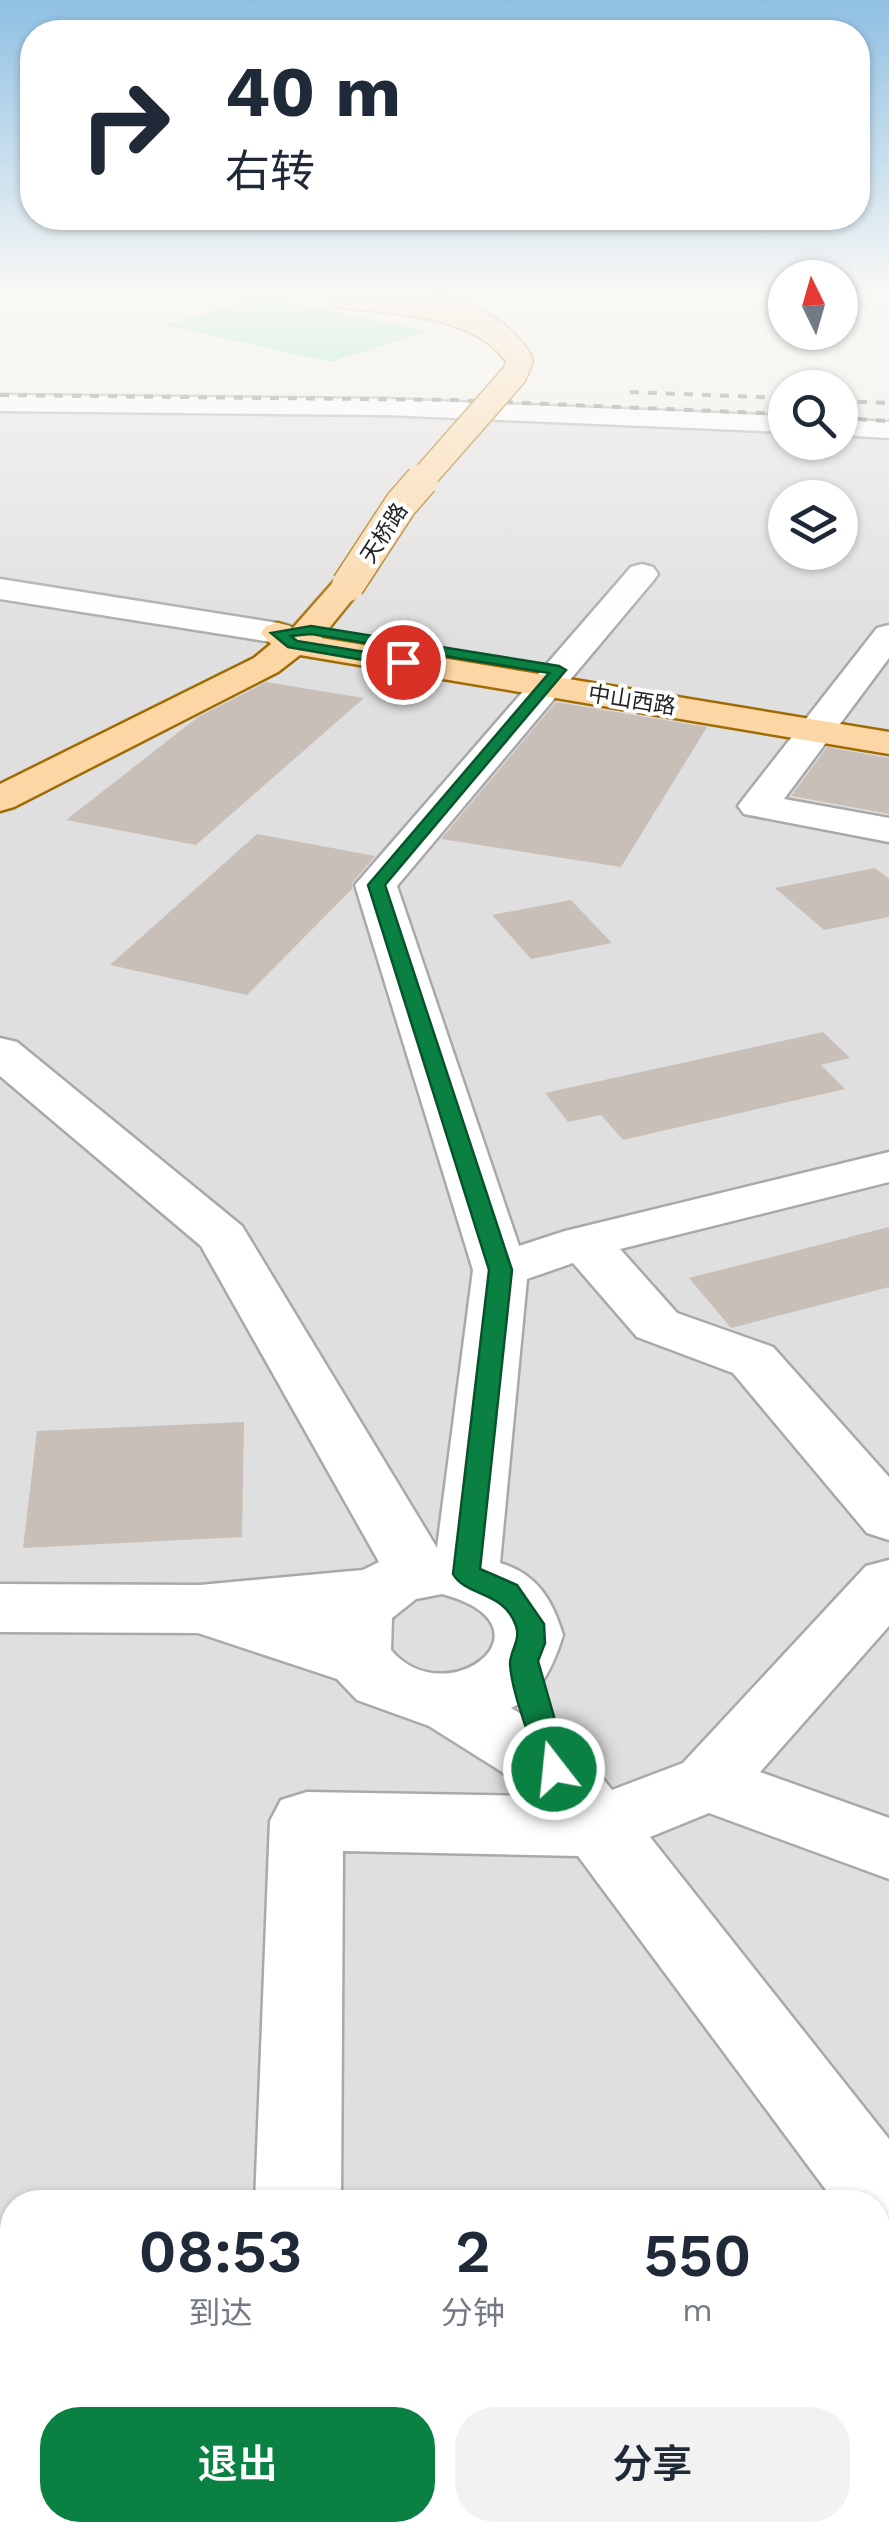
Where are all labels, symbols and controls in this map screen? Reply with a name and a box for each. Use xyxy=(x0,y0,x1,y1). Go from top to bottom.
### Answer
text: 40 m xyxy=(225,51,401,133)
icon: right xyxy=(60,60,190,190)
text: 右转 xyxy=(225,145,315,198)
north arrow xyxy=(768,260,858,350)
map controls xyxy=(768,260,858,570)
button: search xyxy=(768,370,858,460)
button: layers xyxy=(768,480,858,570)
street label: 天桥路 xyxy=(356,499,412,567)
pin xyxy=(361,620,446,705)
icon: arrive xyxy=(376,635,431,690)
street label: 中山西路 xyxy=(587,681,677,719)
position arrow xyxy=(502,1717,606,1821)
text: 08:53 xyxy=(139,2216,302,2287)
text: 2 xyxy=(455,2216,491,2287)
text: 550 xyxy=(643,2220,751,2291)
text: m xyxy=(682,2291,713,2329)
text: 到达 xyxy=(188,2294,252,2332)
text: 分钟 xyxy=(441,2294,505,2332)
button: 退出 xyxy=(40,2407,435,2522)
button: 分享 xyxy=(455,2407,850,2522)

